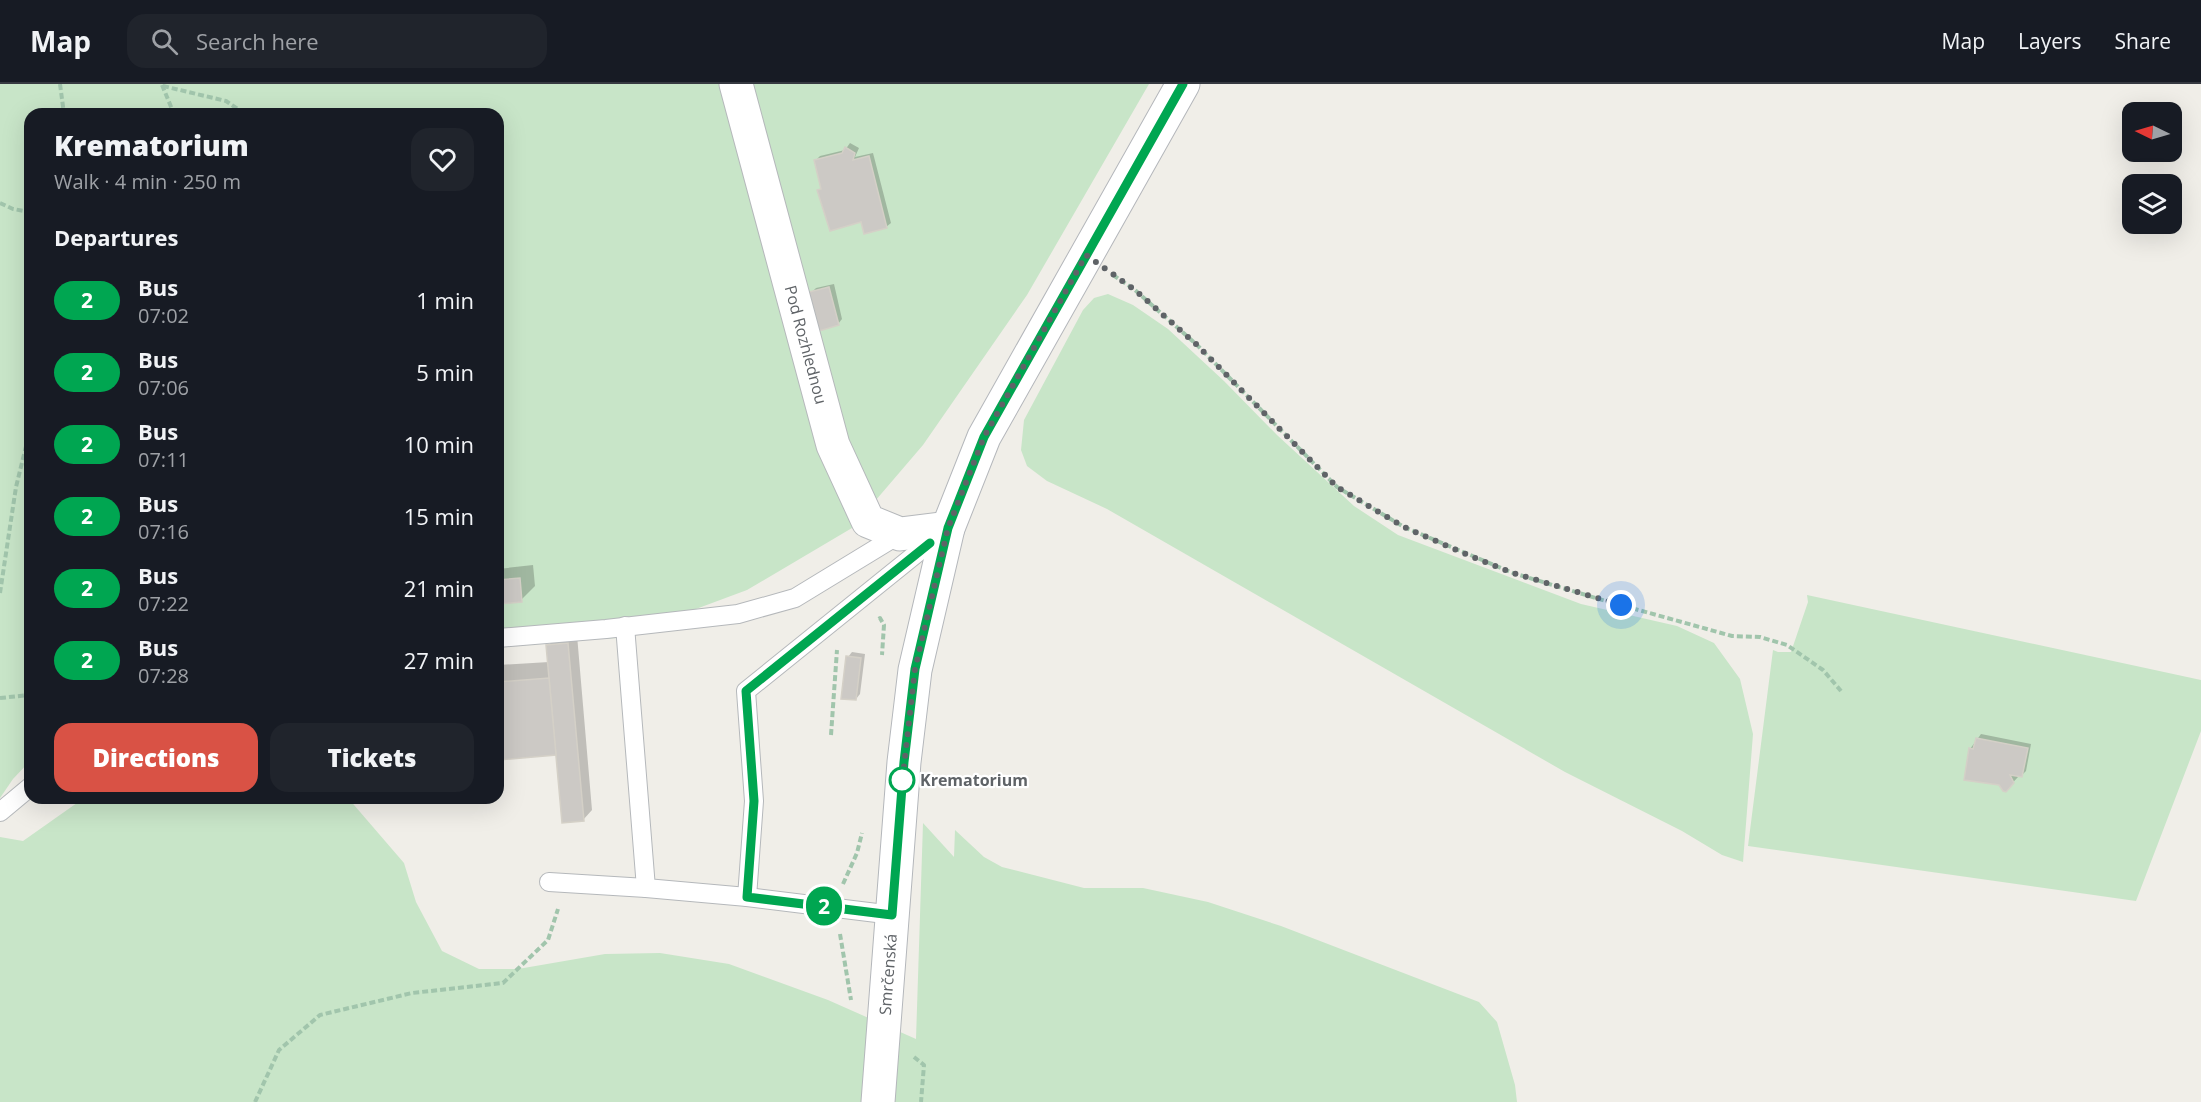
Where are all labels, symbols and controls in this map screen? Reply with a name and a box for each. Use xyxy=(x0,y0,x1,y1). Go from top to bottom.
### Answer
search box xyxy=(127,14,547,68)
text: Map xyxy=(30,22,91,60)
icon: search xyxy=(148,25,181,58)
text: Search here xyxy=(196,26,319,56)
text: Map xyxy=(1942,27,1985,55)
text: Layers xyxy=(2018,27,2082,55)
text: Share xyxy=(2115,27,2171,55)
north arrow xyxy=(2122,102,2182,162)
map controls xyxy=(2122,102,2182,234)
text: Krematorium xyxy=(54,126,249,164)
button: heart xyxy=(411,128,474,191)
text: Walk · 4 min · 250 m xyxy=(54,168,241,195)
button: layers xyxy=(2122,174,2182,234)
text: Departures xyxy=(54,222,178,252)
text: Bus xyxy=(138,272,178,302)
street label: Pod Rozhlednou xyxy=(780,283,833,407)
text: 1 min xyxy=(416,285,474,315)
text: 2 xyxy=(81,286,93,314)
text: 07:02 xyxy=(138,302,189,329)
text: Bus xyxy=(138,344,178,374)
text: 5 min xyxy=(416,357,474,387)
text: 2 xyxy=(81,358,93,386)
text: 07:06 xyxy=(138,374,189,401)
text: Bus xyxy=(138,416,178,446)
text: 10 min xyxy=(404,429,474,459)
text: 2 xyxy=(81,430,93,458)
text: 07:11 xyxy=(138,446,189,473)
text: Bus xyxy=(138,488,178,518)
text: 15 min xyxy=(404,501,474,531)
text: 2 xyxy=(81,502,93,530)
text: 07:16 xyxy=(138,518,189,545)
text: Bus xyxy=(138,560,178,590)
text: 21 min xyxy=(404,573,474,603)
text: 2 xyxy=(81,574,93,602)
text: 07:22 xyxy=(138,590,189,617)
your location xyxy=(1606,590,1636,620)
text: Bus xyxy=(138,632,178,662)
text: 27 min xyxy=(404,645,474,675)
text: 2 xyxy=(81,646,93,674)
text: 07:28 xyxy=(138,662,189,689)
button: Directions xyxy=(54,723,258,792)
button: Tickets xyxy=(270,723,474,792)
marker: Krematorium xyxy=(889,767,915,793)
place label: Krematorium xyxy=(920,769,1028,791)
line badge: 2 xyxy=(804,886,844,926)
text: 2 xyxy=(818,892,830,920)
street label: Smrčenská xyxy=(874,933,902,1016)

